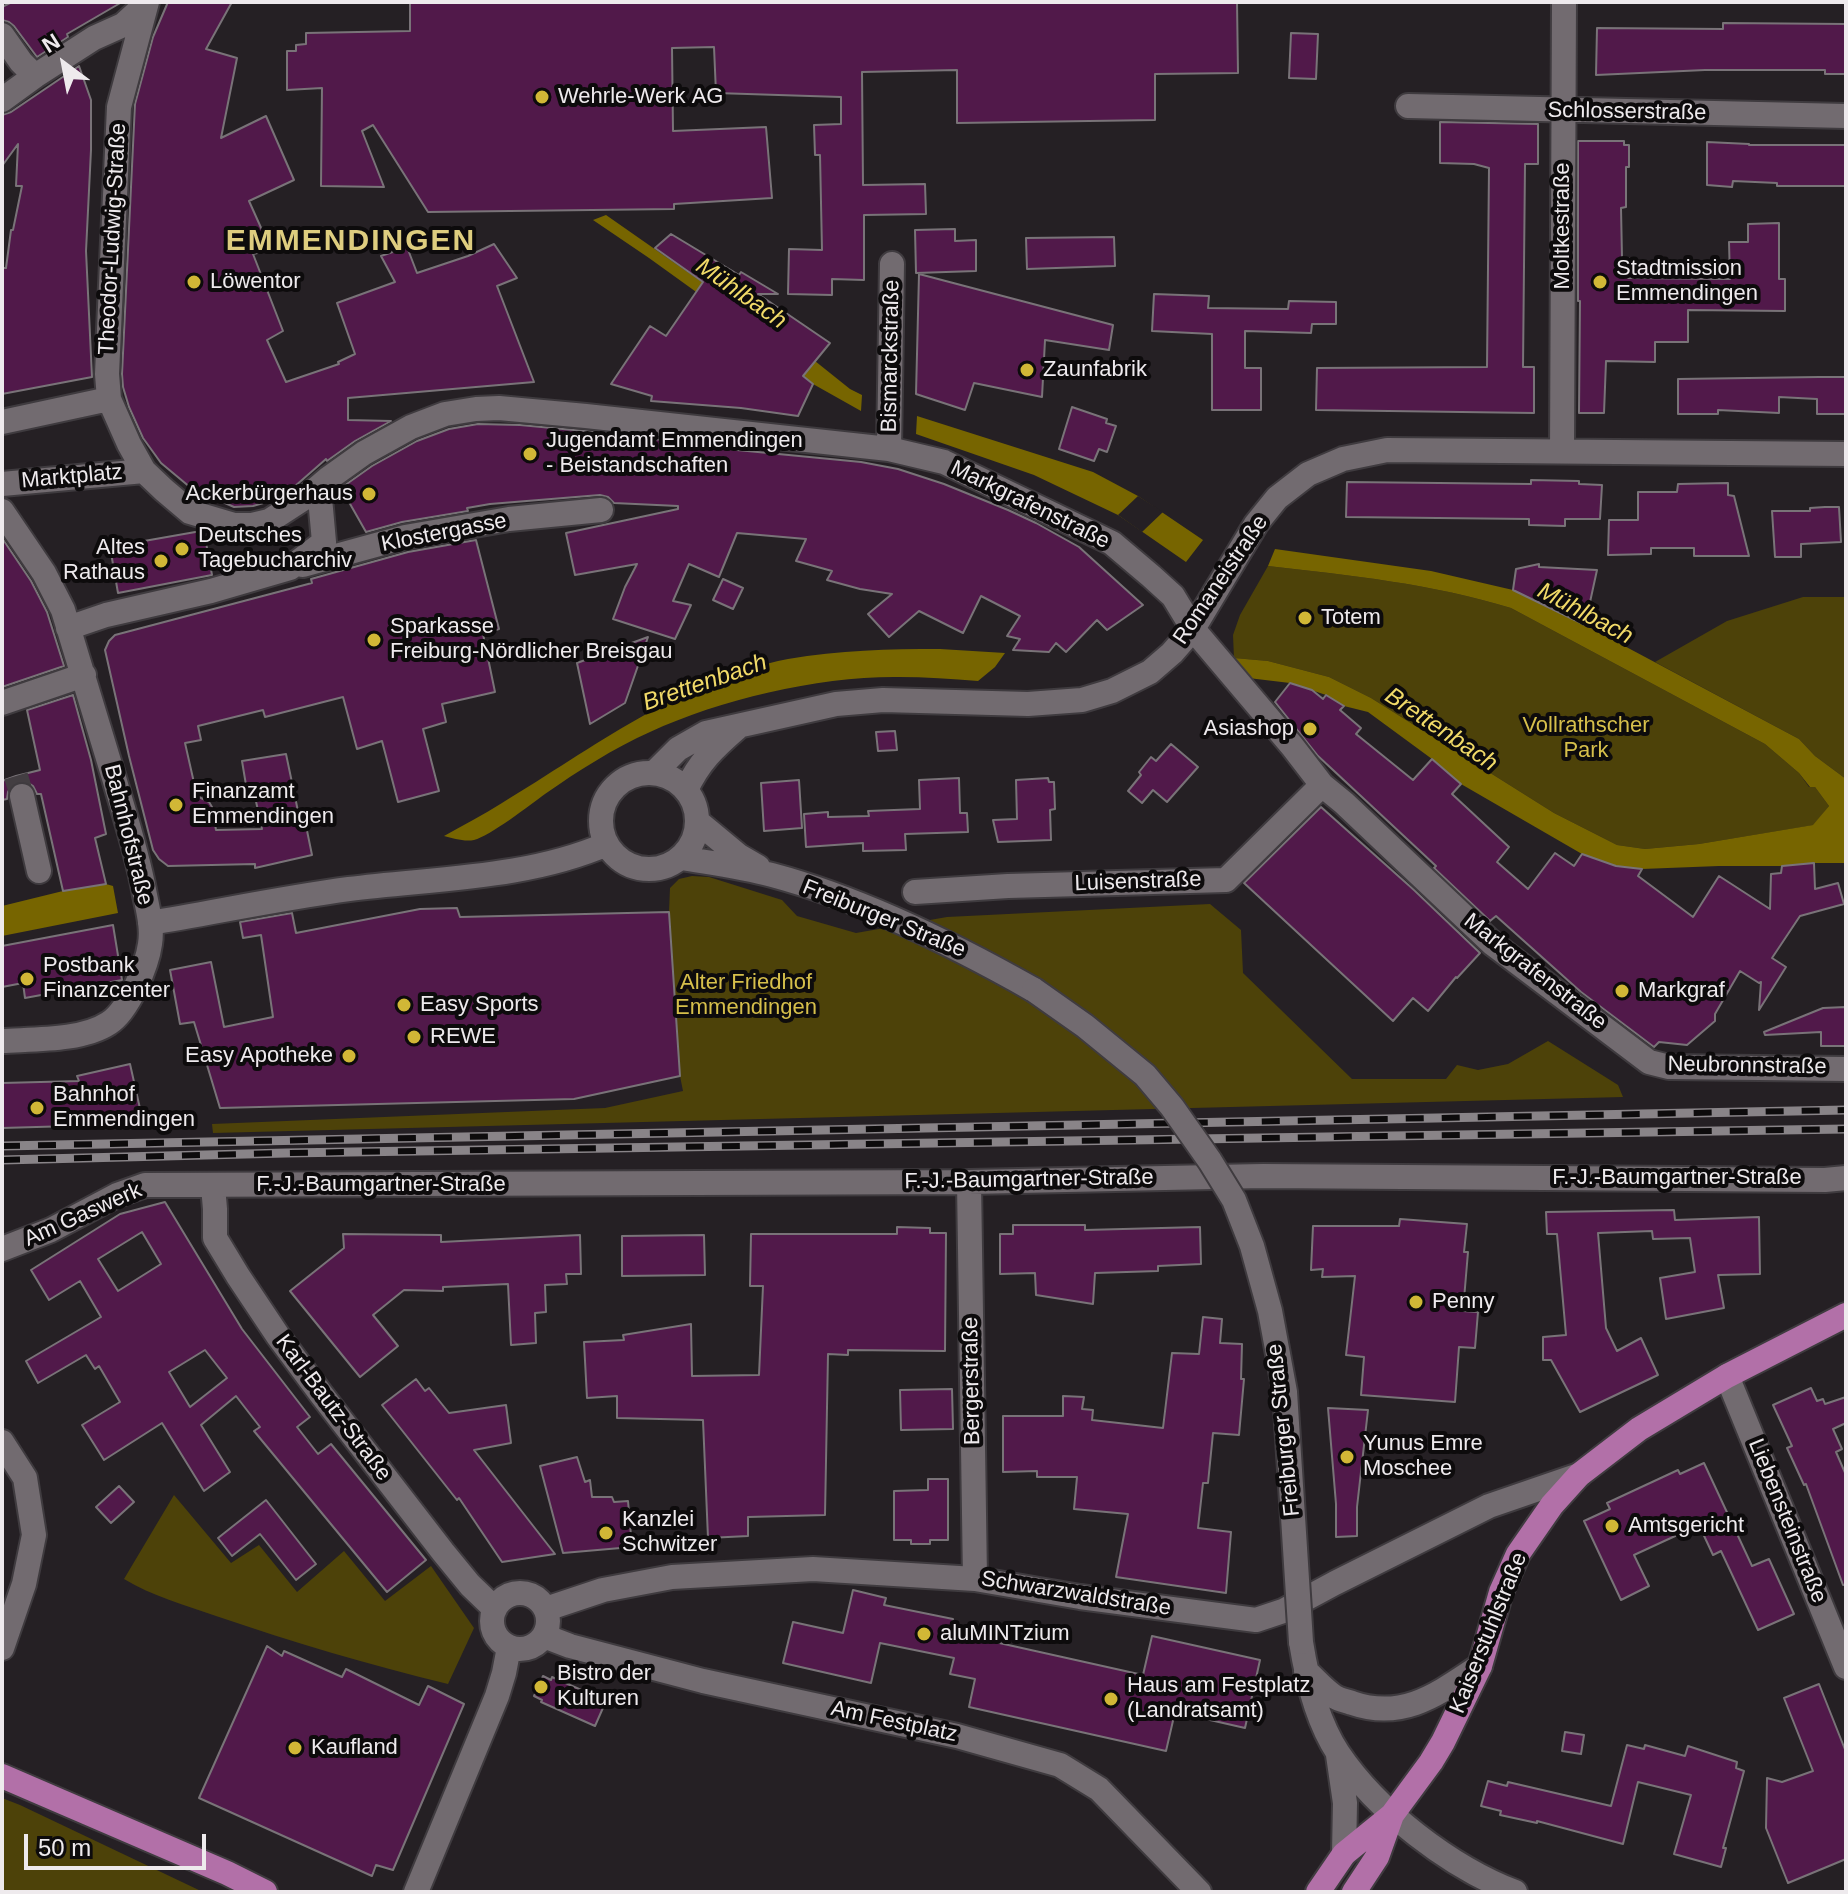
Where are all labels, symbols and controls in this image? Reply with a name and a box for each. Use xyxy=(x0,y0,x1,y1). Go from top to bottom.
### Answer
north arrow xyxy=(24,24,104,104)
text: N xyxy=(38,28,64,58)
place label: Wehrle-Werk AG xyxy=(558,84,723,110)
marker: Wehrle-Werk AG xyxy=(533,88,551,106)
street label: Schlosserstraße xyxy=(1547,97,1707,127)
street label: Theodor-Ludwig-Straße xyxy=(94,122,132,356)
street label: Moltkestraße xyxy=(1550,162,1576,290)
district label: EMMENDINGEN xyxy=(226,224,476,260)
water label: Mühlbach xyxy=(690,252,792,336)
place label: Stadtmission Emmendingen xyxy=(1616,256,1758,308)
place label: Löwentor xyxy=(210,269,301,295)
marker: Löwentor xyxy=(185,273,203,291)
marker: Stadtmission Emmendingen xyxy=(1591,273,1609,291)
street label: Bismarckstraße xyxy=(876,279,906,433)
place label: Zaunfabrik xyxy=(1043,357,1147,383)
marker: Zaunfabrik xyxy=(1018,361,1036,379)
place label: Jugendamt Emmendingen - Beistandschaften xyxy=(546,428,803,480)
marker: Jugendamt Emmendingen - Beistandschaften xyxy=(521,445,539,463)
street label: Markgrafenstraße xyxy=(946,455,1114,555)
street label: Marktplatz xyxy=(20,459,124,495)
place label: Ackerbürgerhaus xyxy=(185,481,353,507)
marker: Ackerbürgerhaus xyxy=(360,485,378,503)
street label: Klostergasse xyxy=(379,508,509,558)
street label: Romaneistraße xyxy=(1168,510,1274,650)
place label: Deutsches Tagebucharchiv xyxy=(198,523,352,574)
place label: Altes Rathaus xyxy=(63,535,145,586)
marker: Deutsches Tagebucharchiv xyxy=(173,540,191,558)
marker: Altes Rathaus xyxy=(152,552,170,570)
water label: Mühlbach xyxy=(1532,577,1638,651)
place label: Totem xyxy=(1321,605,1381,631)
marker: Totem xyxy=(1296,609,1314,627)
place label: Sparkasse Freiburg-Nördlicher Breisgau xyxy=(390,614,672,666)
marker: Sparkasse Freiburg-Nördlicher Breisgau xyxy=(365,631,383,649)
water label: Brettenbach xyxy=(639,648,771,718)
water label: Brettenbach xyxy=(1379,682,1503,778)
park label: Vollrathscher Park xyxy=(1522,713,1650,764)
place label: Asiashop xyxy=(1203,716,1294,742)
marker: Asiashop xyxy=(1301,720,1319,738)
street label: Bahnhofstraße xyxy=(98,762,158,908)
place label: Finanzamt Emmendingen xyxy=(192,779,334,830)
marker: Finanzamt Emmendingen xyxy=(167,796,185,814)
street label: Luisenstraße xyxy=(1074,867,1202,897)
street label: Freiburger Straße xyxy=(799,874,969,964)
street label: Markgrafenstraße xyxy=(1458,908,1612,1036)
place label: Postbank Finanzcenter xyxy=(43,953,170,1004)
marker: Postbank Finanzcenter xyxy=(18,970,36,988)
park label: Alter Friedhof Emmendingen xyxy=(675,970,817,1022)
place label: Markgraf xyxy=(1638,978,1725,1004)
marker: Markgraf xyxy=(1613,982,1631,1000)
place label: Easy Sports xyxy=(420,992,539,1018)
marker: Easy Sports xyxy=(395,996,413,1014)
place label: REWE xyxy=(430,1024,496,1050)
marker: REWE xyxy=(405,1028,423,1046)
place label: Easy Apotheke xyxy=(185,1043,333,1069)
marker: Easy Apotheke xyxy=(340,1047,358,1065)
street label: Neubronnstraße xyxy=(1667,1051,1827,1081)
place label: Bahnhof Emmendingen xyxy=(53,1082,195,1134)
marker: Bahnhof Emmendingen xyxy=(28,1099,46,1117)
street label: F.-J.-Baumgartner-Straße xyxy=(904,1165,1154,1195)
street label: F.-J.-Baumgartner-Straße xyxy=(1552,1165,1802,1191)
street label: F.-J.-Baumgartner-Straße xyxy=(256,1172,506,1198)
street label: Am Gaswerk xyxy=(20,1177,146,1253)
place label: Penny xyxy=(1432,1289,1494,1315)
marker: Penny xyxy=(1407,1293,1425,1311)
street label: Bergerstraße xyxy=(958,1317,986,1445)
street label: Karl-Bautz-Straße xyxy=(269,1330,397,1486)
street label: Freiburger Straße xyxy=(1262,1342,1306,1518)
place label: Yunus Emre Moschee xyxy=(1363,1431,1483,1482)
street label: Liebensteinstraße xyxy=(1742,1435,1832,1607)
marker: Yunus Emre Moschee xyxy=(1338,1448,1356,1466)
place label: Kanzlei Schwitzer xyxy=(622,1507,717,1558)
place label: Amtsgericht xyxy=(1628,1513,1744,1539)
marker: Amtsgericht xyxy=(1603,1517,1621,1535)
marker: Kanzlei Schwitzer xyxy=(597,1524,615,1542)
street label: Kaiserstuhlstraße xyxy=(1445,1549,1533,1717)
street label: Schwarzwaldstraße xyxy=(979,1566,1173,1622)
place label: aluMINTzium xyxy=(940,1621,1070,1647)
marker: aluMINTzium xyxy=(915,1625,933,1643)
place label: Bistro der Kulturen xyxy=(557,1661,651,1712)
place label: Haus am Festplatz (Landratsamt) xyxy=(1127,1673,1310,1724)
marker: Bistro der Kulturen xyxy=(532,1678,550,1696)
marker: Haus am Festplatz (Landratsamt) xyxy=(1102,1690,1120,1708)
street label: Am Festplatz xyxy=(828,1696,960,1748)
place label: Kaufland xyxy=(311,1735,398,1761)
marker: Kaufland xyxy=(286,1739,304,1757)
scale bar xyxy=(28,1818,210,1868)
text: 50 m xyxy=(38,1834,91,1861)

